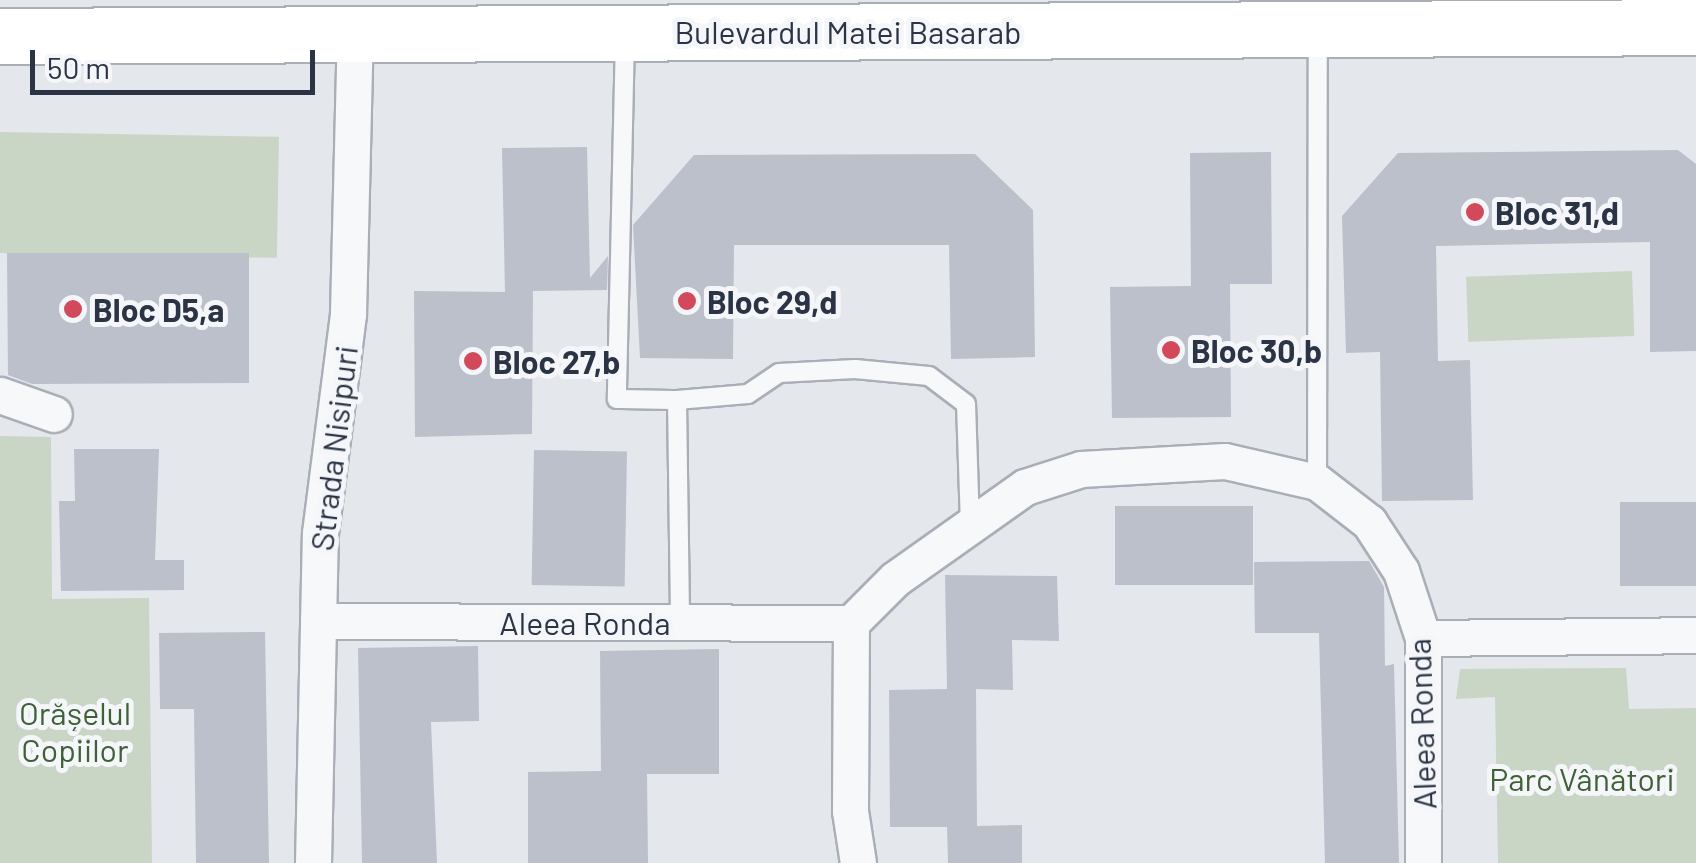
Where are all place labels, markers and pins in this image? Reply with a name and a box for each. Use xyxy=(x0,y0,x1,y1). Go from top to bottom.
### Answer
place label: Bloc 31,d xyxy=(1495,193,1619,231)
marker: Bloc 31,d xyxy=(1464,201,1486,223)
place label: Bloc 29,d xyxy=(707,282,837,320)
place label: Bloc D5,a xyxy=(93,290,224,328)
marker: Bloc 29,d xyxy=(676,290,698,312)
marker: Bloc D5,a xyxy=(62,298,84,320)
place label: Bloc 30,b xyxy=(1191,331,1322,369)
marker: Bloc 30,b xyxy=(1160,339,1182,361)
place label: Bloc 27,b xyxy=(493,342,620,380)
marker: Bloc 27,b xyxy=(462,350,484,372)

